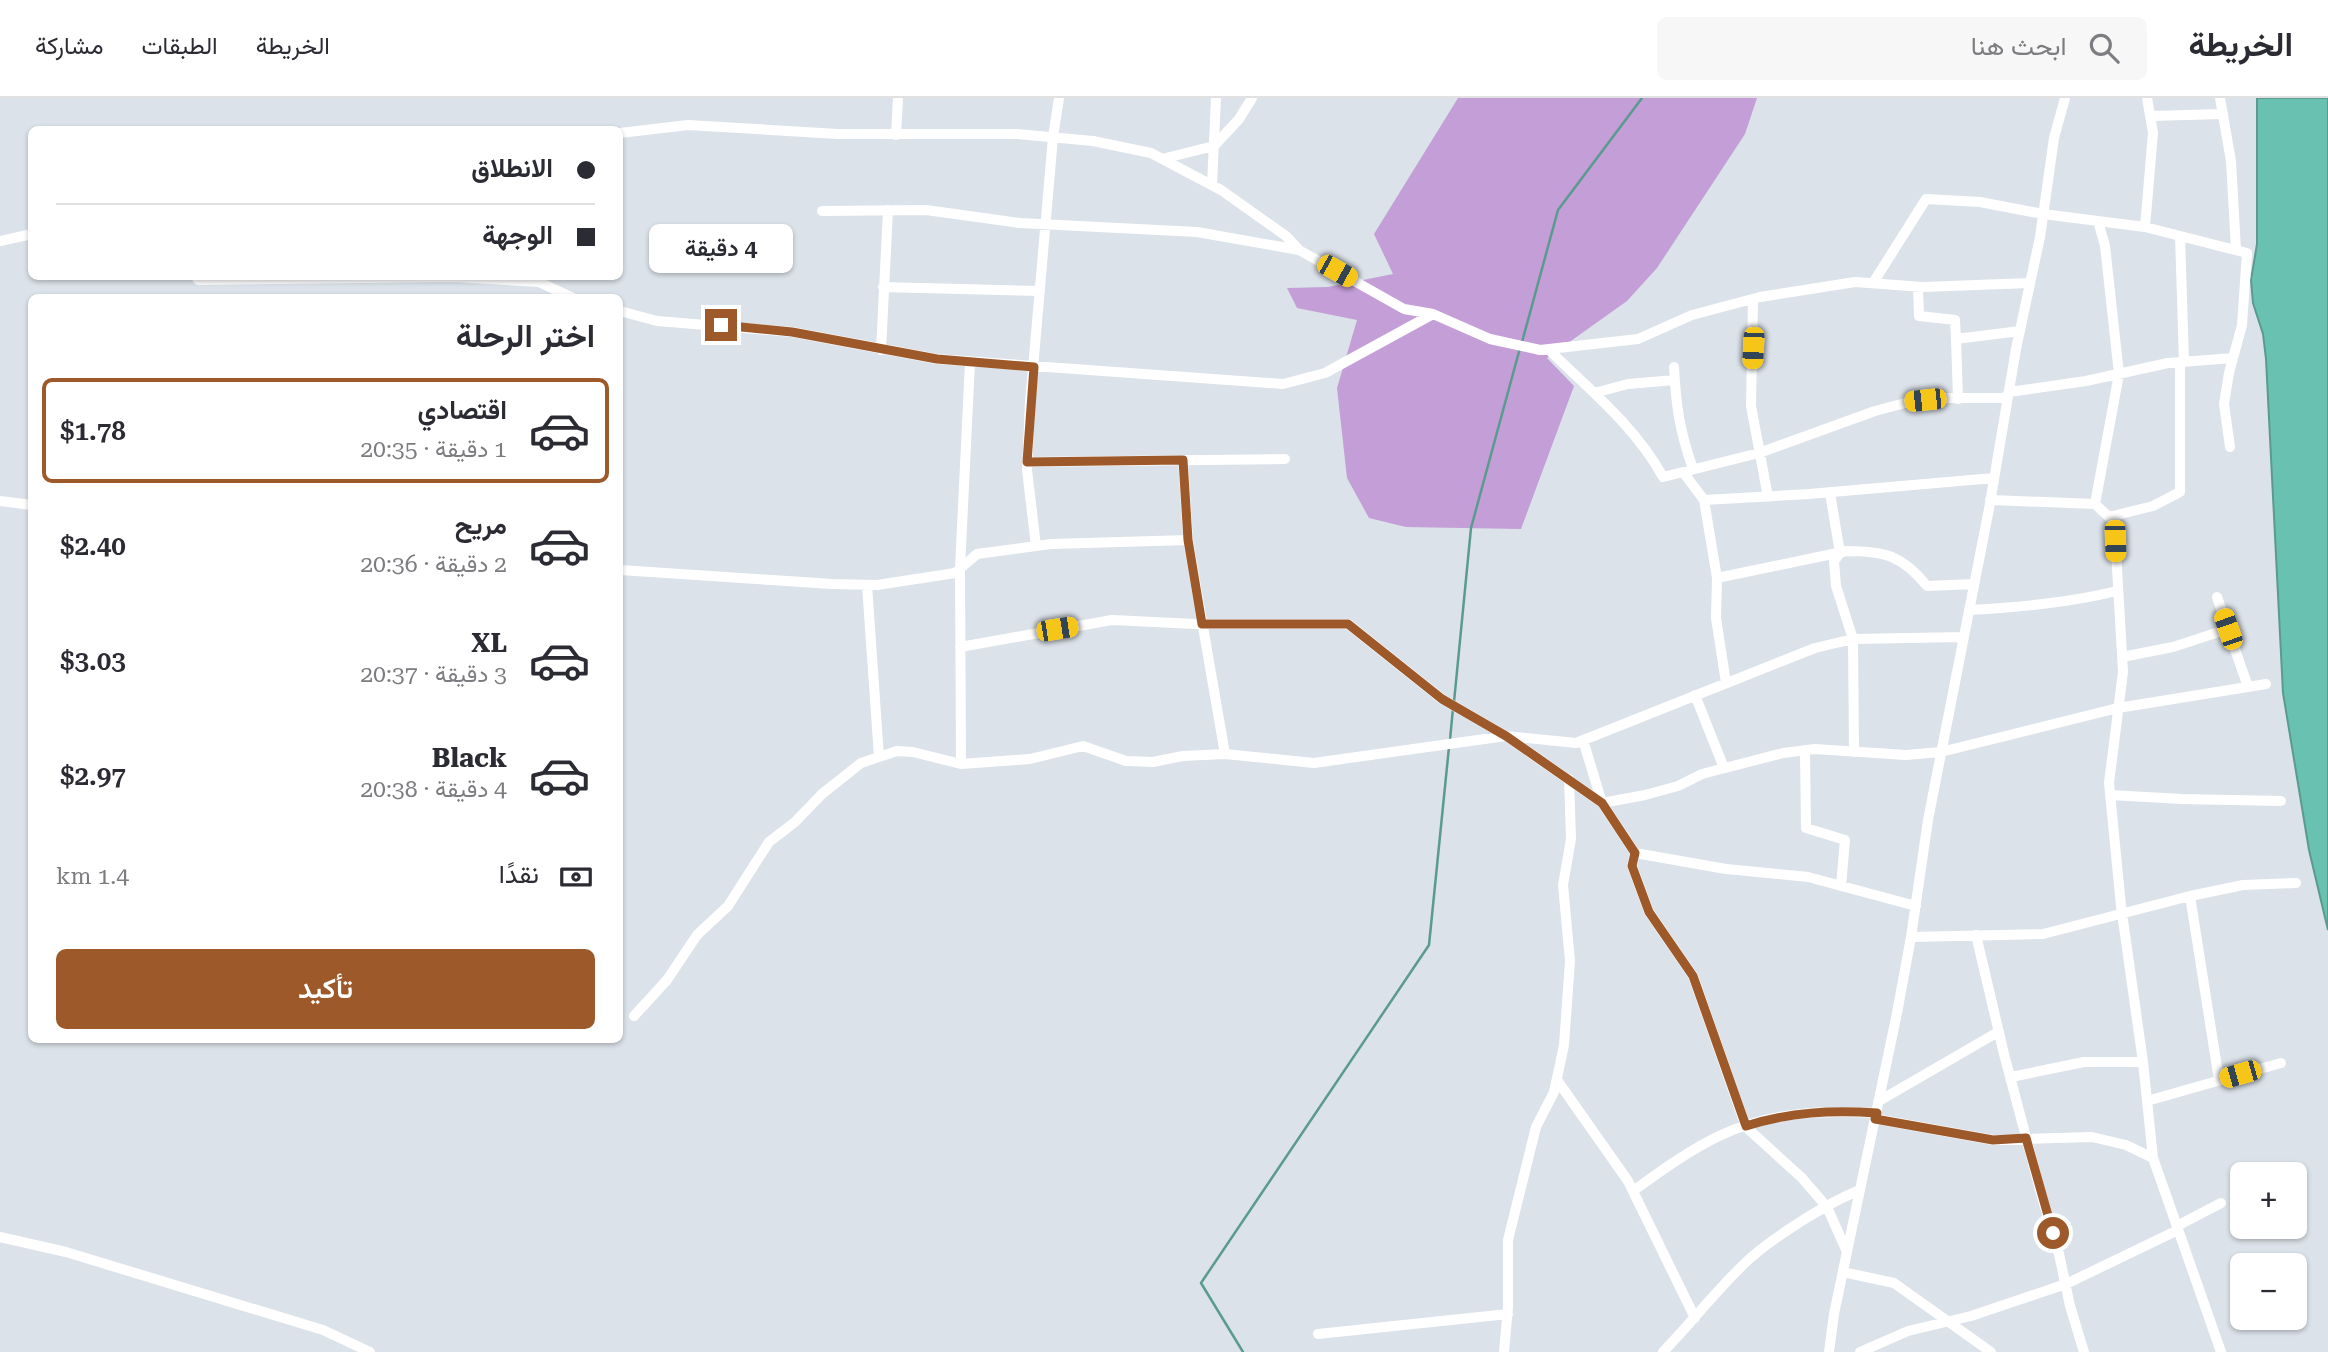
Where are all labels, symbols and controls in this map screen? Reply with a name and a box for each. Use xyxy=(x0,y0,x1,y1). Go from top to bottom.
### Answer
search box xyxy=(1657,17,2147,80)
text: الخريطة xyxy=(2189,25,2293,64)
icon: search xyxy=(2085,29,2123,67)
text: ابحث هنا xyxy=(1971,31,2067,61)
text: مشاركة xyxy=(35,32,103,60)
text: الطبقات xyxy=(141,32,218,60)
text: الخريطة xyxy=(256,32,330,60)
text: الانطلاق xyxy=(471,153,553,183)
text: الوجهة xyxy=(482,220,553,250)
callout: 4 دقيقة xyxy=(649,224,793,272)
text: 4 دقيقة xyxy=(685,235,757,262)
car xyxy=(1314,252,1361,290)
route end xyxy=(705,309,737,341)
text: اختر الرحلة xyxy=(456,317,595,355)
car xyxy=(1742,326,1765,370)
car xyxy=(1904,387,1947,413)
text: اقتصادي xyxy=(418,395,507,425)
icon: car xyxy=(528,399,591,462)
text: $1.78 xyxy=(60,416,126,446)
text: 1 دقيقة · 20:35 xyxy=(360,436,507,463)
text: مريح xyxy=(455,510,507,540)
icon: car xyxy=(528,514,591,577)
car xyxy=(2104,520,2127,562)
text: $2.40 xyxy=(60,531,126,561)
text: 2 دقيقة · 20:36 xyxy=(360,551,507,578)
car xyxy=(2212,606,2245,652)
car xyxy=(1035,615,1080,643)
text: XL xyxy=(471,628,507,658)
icon: car xyxy=(528,629,591,692)
text: $3.03 xyxy=(60,646,126,676)
text: 3 دقيقة · 20:37 xyxy=(360,661,507,688)
text: Black xyxy=(432,743,507,773)
icon: car xyxy=(528,744,591,807)
text: $2.97 xyxy=(60,761,126,791)
text: 4 دقيقة · 20:38 xyxy=(360,776,507,803)
icon: cash xyxy=(557,858,595,896)
text: نقدًا xyxy=(499,859,539,889)
text: 1.4 km xyxy=(56,863,129,890)
button: تأكيد xyxy=(56,949,595,1029)
car xyxy=(2217,1058,2264,1090)
map controls xyxy=(2230,1162,2307,1330)
button: + xyxy=(2230,1162,2307,1239)
route start xyxy=(2037,1217,2069,1249)
button: − xyxy=(2230,1253,2307,1330)

